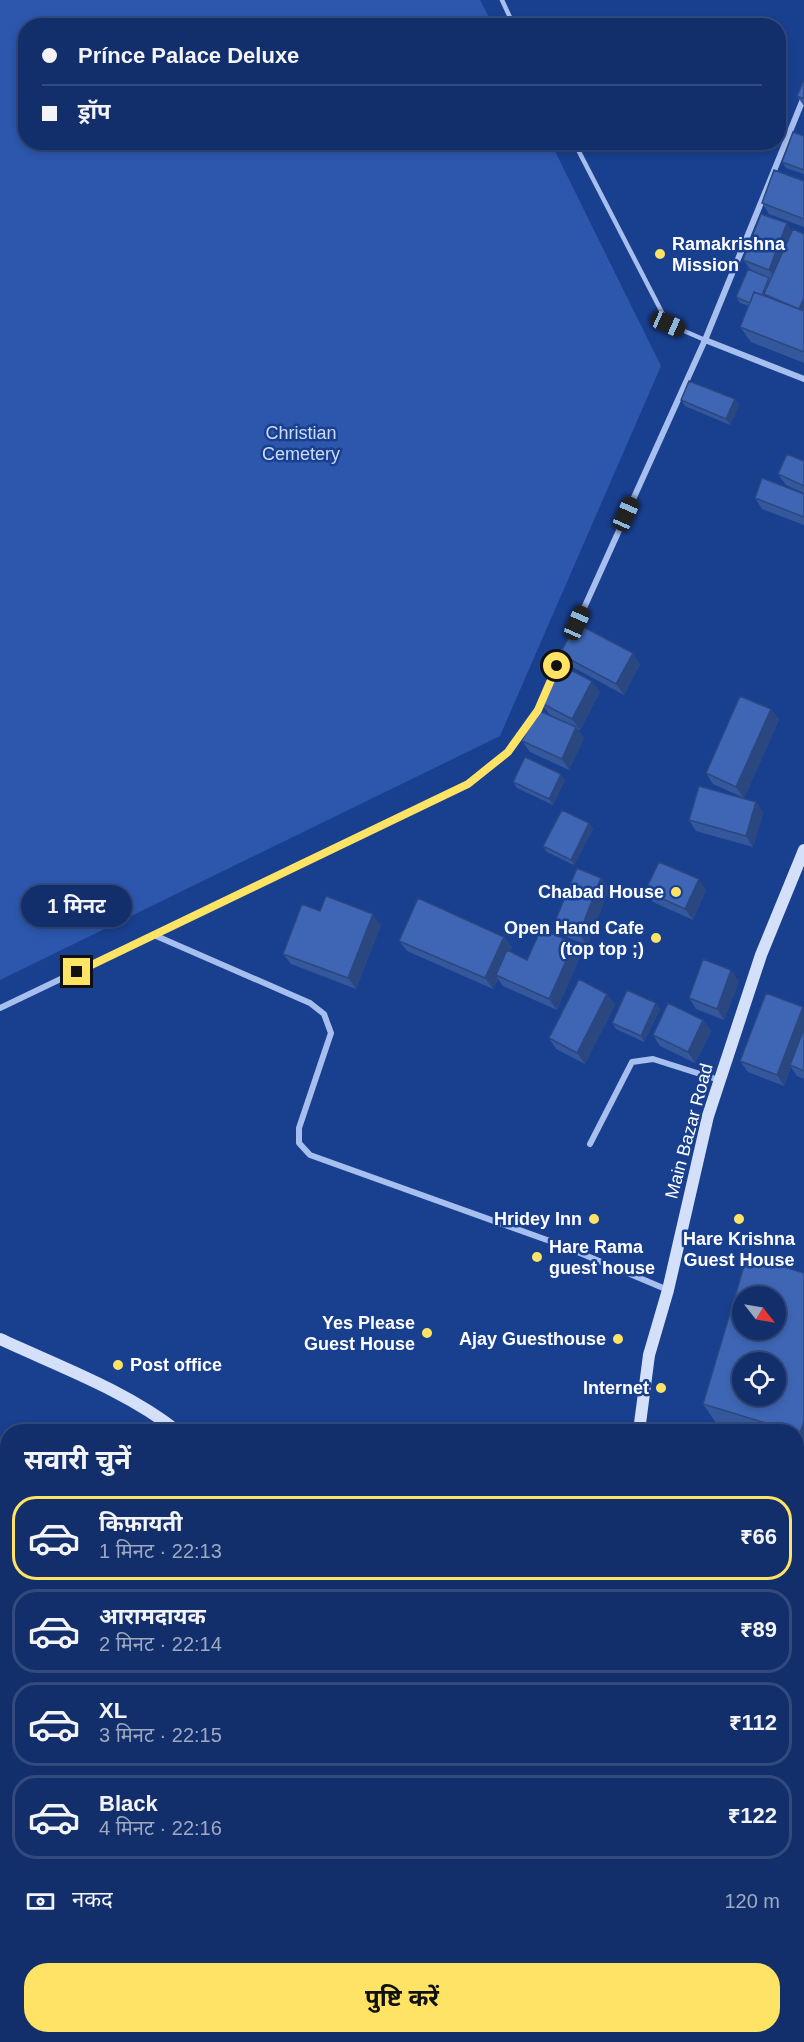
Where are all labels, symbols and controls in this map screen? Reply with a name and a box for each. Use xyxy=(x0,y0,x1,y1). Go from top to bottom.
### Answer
text: Prínce Palace Deluxe xyxy=(78,43,299,68)
text: ड्रॉप xyxy=(78,99,111,124)
place label: Ramakrishna Mission xyxy=(672,234,786,275)
marker: Ramakrishna Mission xyxy=(653,247,667,261)
car xyxy=(648,308,688,340)
park label: Christian Cemetery xyxy=(262,423,340,464)
car xyxy=(610,494,642,534)
car xyxy=(561,603,593,643)
route start xyxy=(543,652,570,679)
place label: Chabad House xyxy=(538,882,664,902)
callout: 1 मिनट xyxy=(22,885,132,927)
marker: Chabad House xyxy=(669,885,683,899)
text: 1 मिनट xyxy=(47,895,106,917)
place label: Open Hand Cafe (top top ;) xyxy=(504,918,644,959)
marker: Open Hand Cafe (top top ;) xyxy=(649,931,663,945)
route end xyxy=(63,958,90,985)
street label: Main Bazar Road xyxy=(661,1061,717,1201)
place label: Hridey Inn xyxy=(494,1209,582,1229)
marker: Hridey Inn xyxy=(587,1212,601,1226)
marker: Hare Krishna Guest House xyxy=(732,1212,746,1226)
place label: Hare Krishna Guest House xyxy=(683,1229,796,1270)
place label: Hare Rama guest house xyxy=(549,1237,655,1278)
marker: Hare Rama guest house xyxy=(530,1250,544,1264)
north arrow xyxy=(732,1286,786,1340)
map controls xyxy=(732,1286,786,1406)
place label: Yes Please Guest House xyxy=(304,1313,415,1354)
marker: Yes Please Guest House xyxy=(420,1326,434,1340)
place label: Ajay Guesthouse xyxy=(459,1329,606,1349)
marker: Ajay Guesthouse xyxy=(611,1332,625,1346)
button: locate xyxy=(732,1352,786,1406)
place label: Post office xyxy=(130,1355,222,1375)
marker: Post office xyxy=(111,1358,125,1372)
place label: Internet xyxy=(583,1378,649,1398)
marker: Internet xyxy=(654,1381,668,1395)
text: सवारी चुनें xyxy=(24,1445,131,1475)
icon: car xyxy=(27,1511,81,1565)
text: किफ़ायती xyxy=(99,1511,183,1536)
text: ₹66 xyxy=(740,1524,777,1549)
text: 1 मिनट · 22:13 xyxy=(99,1540,222,1562)
icon: car xyxy=(27,1604,81,1658)
text: आरामदायक xyxy=(99,1604,206,1629)
text: ₹89 xyxy=(740,1617,777,1642)
text: 2 मिनट · 22:14 xyxy=(99,1633,222,1655)
icon: car xyxy=(27,1697,81,1751)
text: XL xyxy=(99,1698,127,1723)
text: ₹112 xyxy=(729,1710,777,1735)
text: 3 मिनट · 22:15 xyxy=(99,1724,222,1746)
icon: car xyxy=(27,1790,81,1844)
text: Black xyxy=(99,1791,158,1816)
text: ₹122 xyxy=(728,1803,777,1828)
text: 4 मिनट · 22:16 xyxy=(99,1817,222,1839)
icon: cash xyxy=(24,1885,57,1918)
text: नकद xyxy=(72,1887,113,1912)
text: 120 m xyxy=(724,1890,780,1912)
button: पुष्टि करें xyxy=(24,1963,780,2032)

